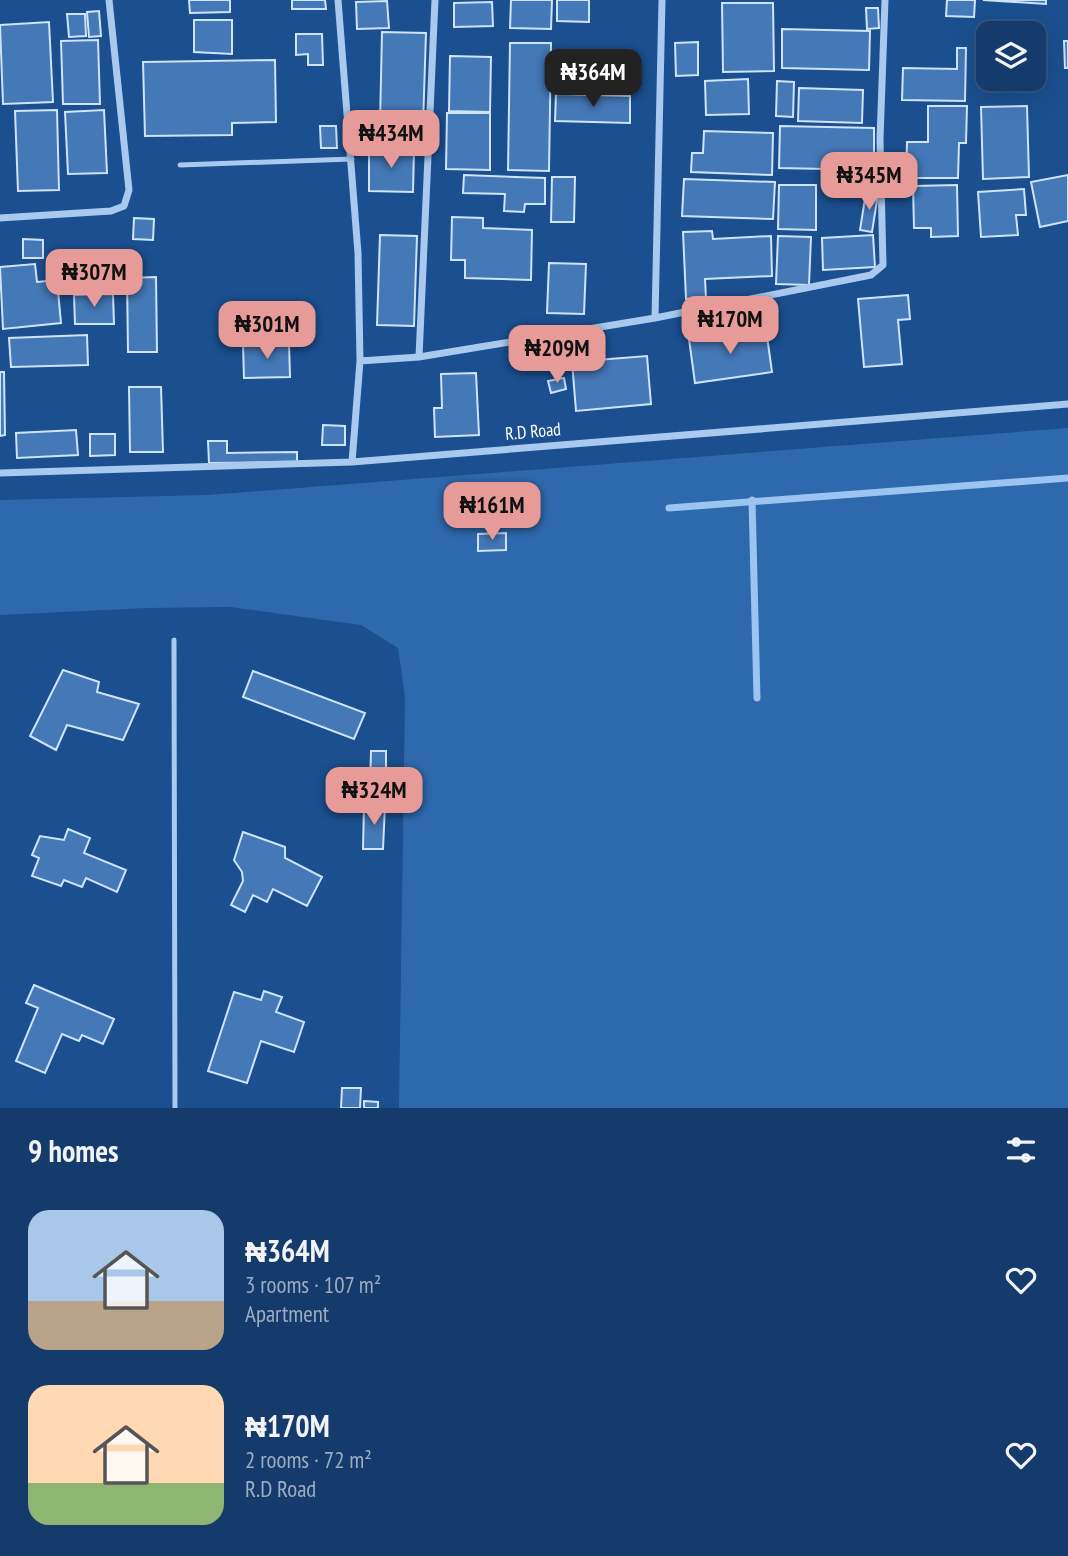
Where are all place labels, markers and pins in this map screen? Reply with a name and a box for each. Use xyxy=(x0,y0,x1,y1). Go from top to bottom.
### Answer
pin: ₦364M xyxy=(544,50,642,109)
pin: ₦434M xyxy=(342,110,440,170)
pin: ₦345M xyxy=(820,152,918,212)
pin: ₦307M xyxy=(45,250,143,309)
pin: ₦170M xyxy=(681,296,779,356)
pin: ₦301M xyxy=(218,302,316,361)
pin: ₦209M xyxy=(508,326,606,385)
pin: ₦161M xyxy=(443,482,541,542)
pin: ₦324M xyxy=(325,768,423,827)

